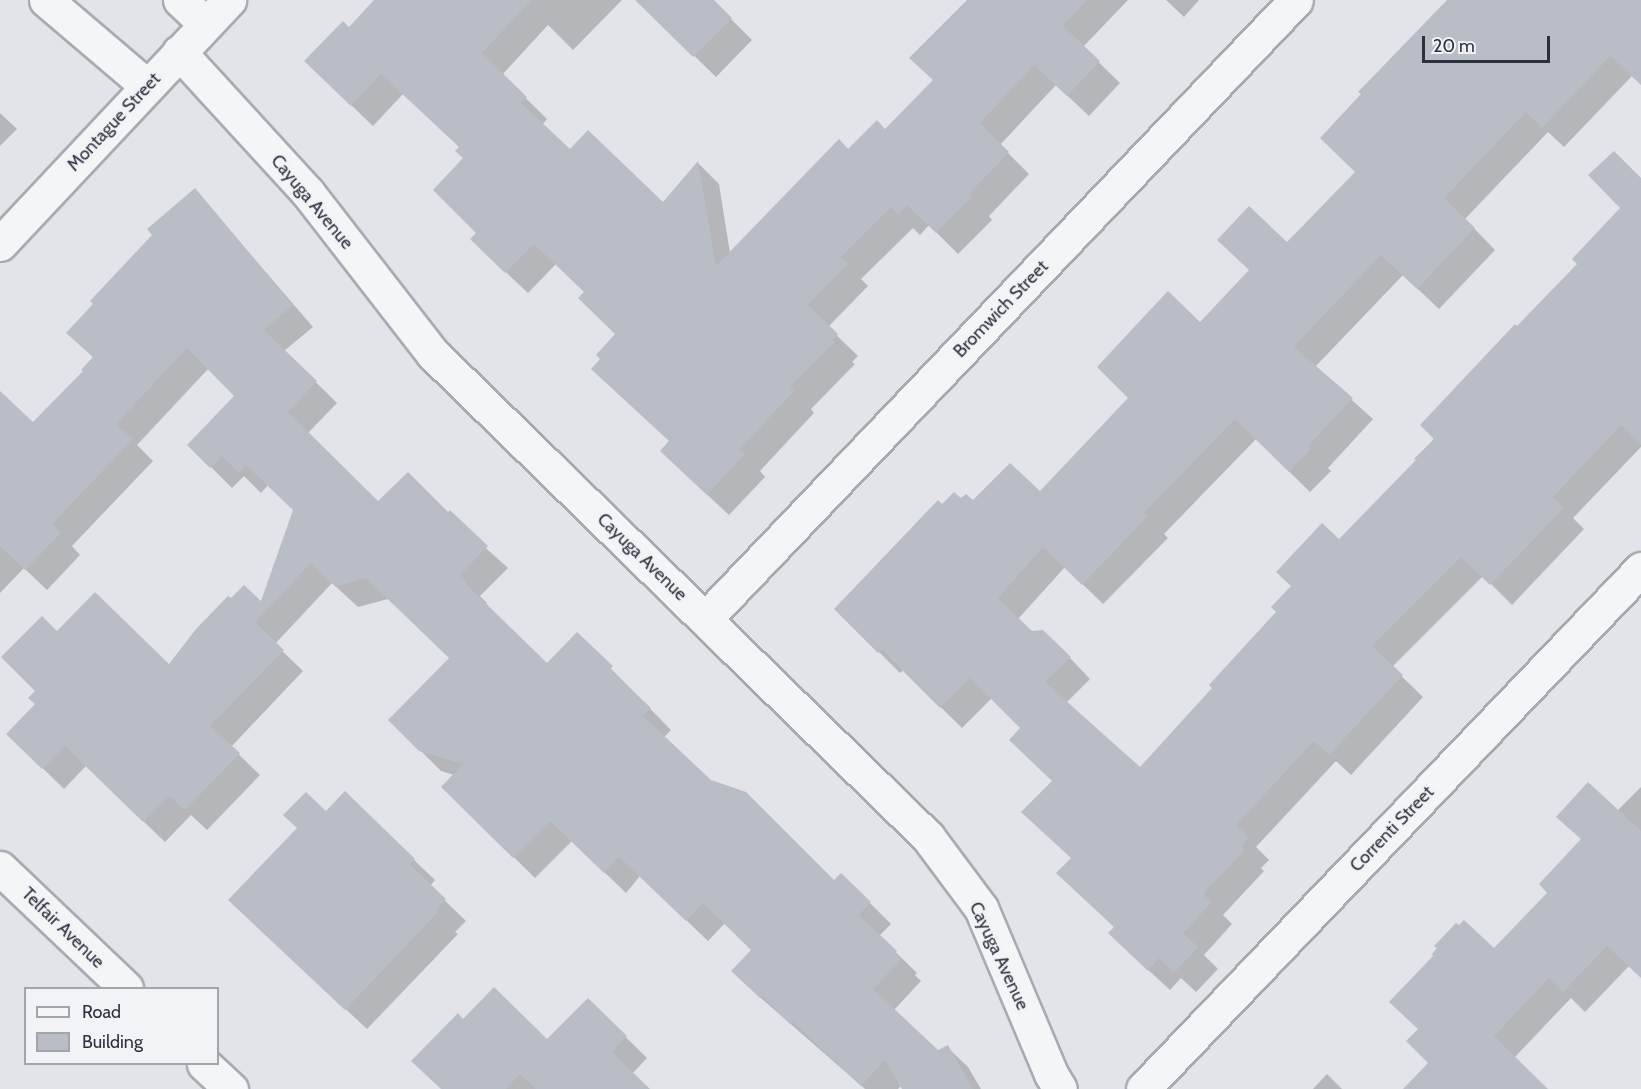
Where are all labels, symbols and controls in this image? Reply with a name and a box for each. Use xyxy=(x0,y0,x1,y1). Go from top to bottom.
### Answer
scale bar xyxy=(1425,24,1552,62)
text: 20 m xyxy=(1433,35,1475,57)
street label: Montague Street xyxy=(63,68,165,176)
street label: Cayuga Avenue xyxy=(266,150,358,254)
street label: Bromwich Street xyxy=(949,256,1053,362)
street label: Cayuga Avenue xyxy=(593,509,691,605)
street label: Correnti Street xyxy=(1346,782,1438,876)
street label: Telfair Avenue xyxy=(17,883,109,973)
street label: Cayuga Avenue xyxy=(965,899,1033,1013)
legend xyxy=(24,987,219,1065)
text: Road xyxy=(82,1001,121,1023)
text: Building xyxy=(82,1031,143,1053)

